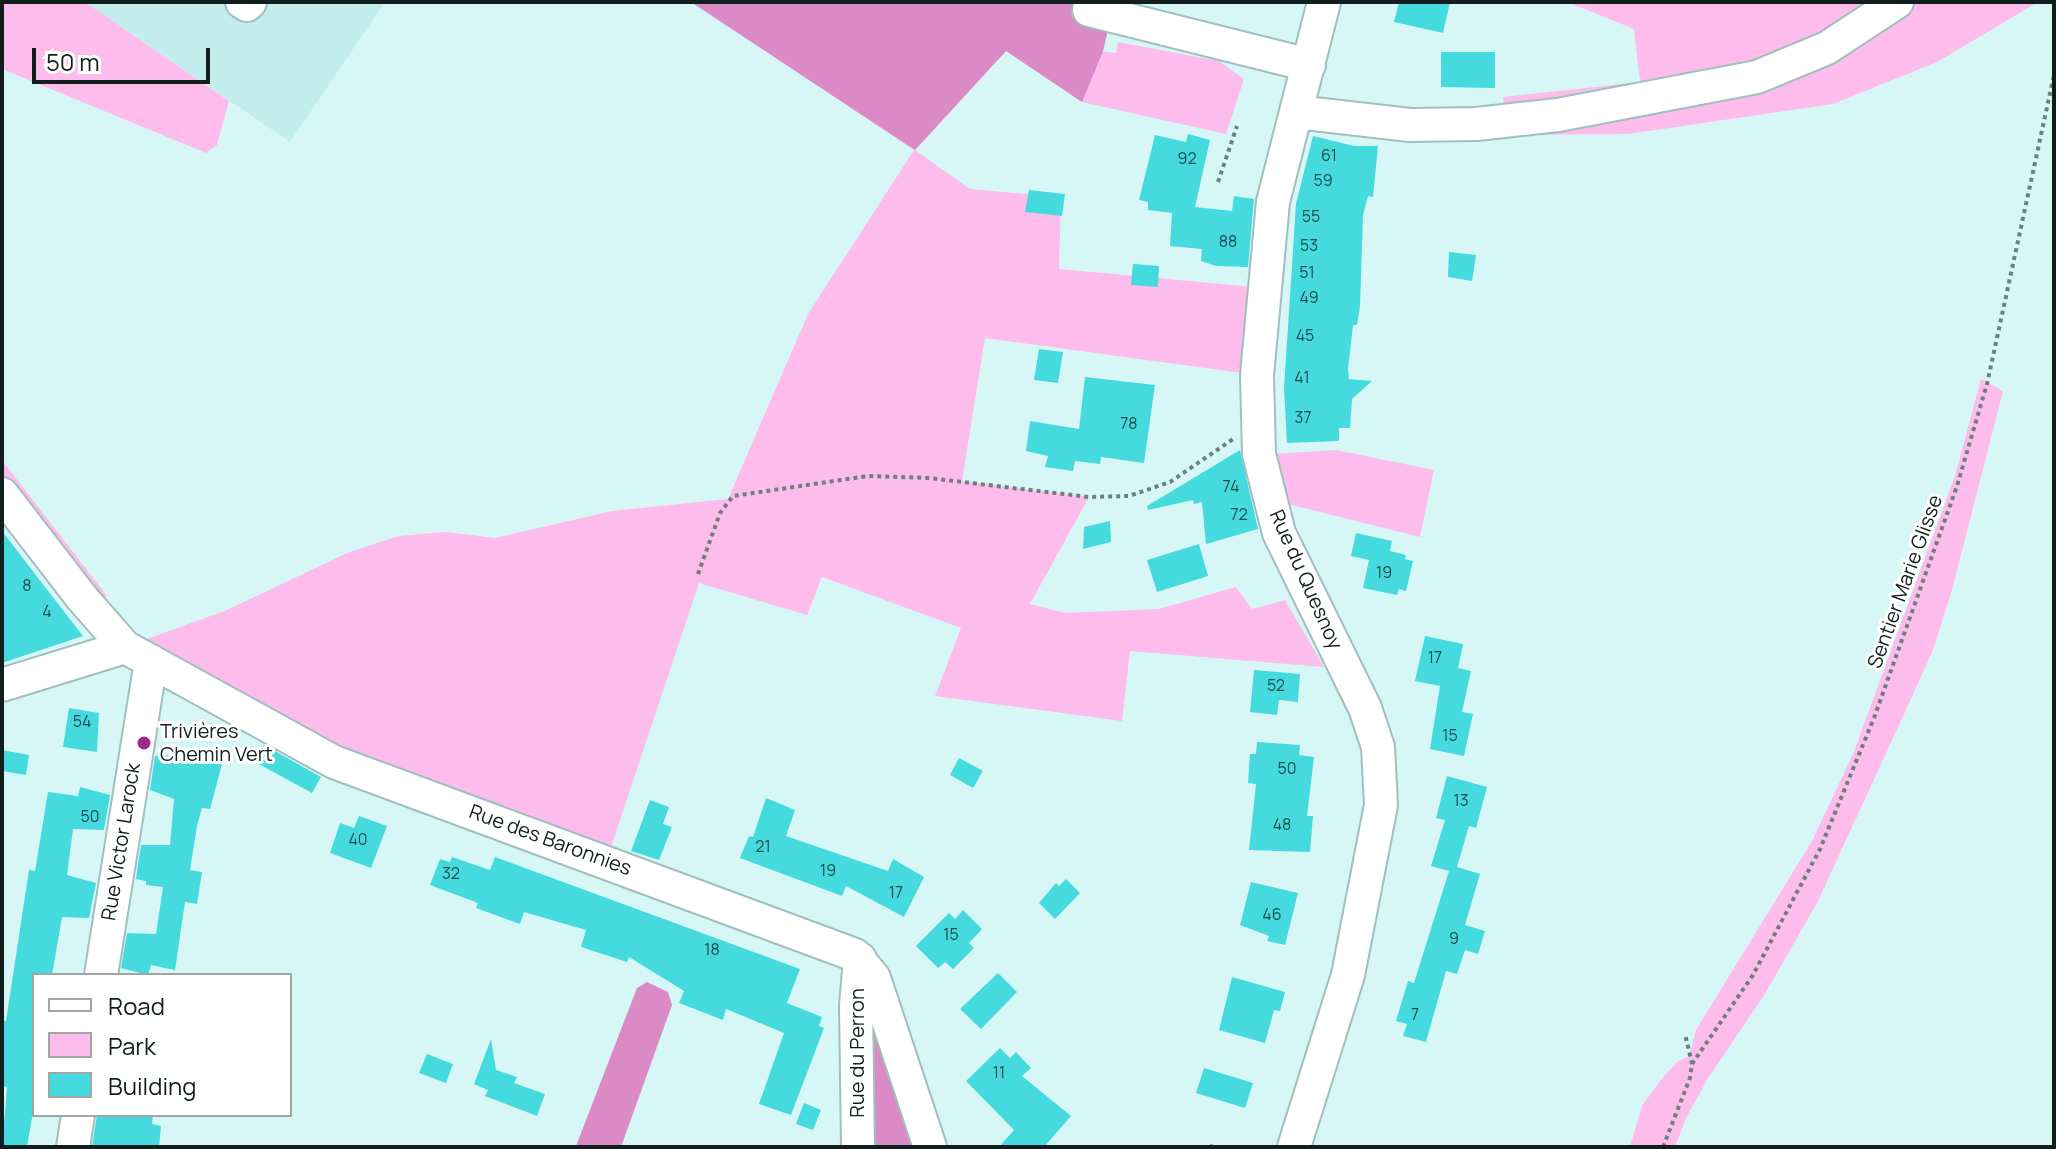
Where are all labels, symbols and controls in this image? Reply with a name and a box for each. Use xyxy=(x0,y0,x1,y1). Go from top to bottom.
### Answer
scale bar xyxy=(36,32,214,82)
text: 50 m xyxy=(46,45,100,78)
house number: 61 xyxy=(1321,147,1337,167)
house number: 92 xyxy=(1177,150,1197,170)
house number: 59 xyxy=(1313,172,1333,192)
house number: 55 xyxy=(1302,208,1320,228)
house number: 88 xyxy=(1219,233,1237,253)
house number: 53 xyxy=(1300,237,1318,257)
house number: 51 xyxy=(1299,264,1315,284)
house number: 49 xyxy=(1299,289,1319,309)
house number: 45 xyxy=(1296,327,1314,347)
house number: 41 xyxy=(1294,369,1310,389)
house number: 37 xyxy=(1295,409,1311,429)
house number: 78 xyxy=(1120,415,1138,435)
house number: 74 xyxy=(1223,478,1239,498)
street label: Sentier Marie Glisse xyxy=(1863,492,1949,672)
house number: 72 xyxy=(1230,506,1248,526)
street label: Rue du Quesnoy xyxy=(1263,506,1347,654)
house number: 19 xyxy=(1376,564,1392,584)
house number: 8 xyxy=(22,577,32,597)
house number: 4 xyxy=(42,603,52,623)
house number: 17 xyxy=(1428,649,1442,669)
house number: 52 xyxy=(1267,677,1285,697)
house number: 54 xyxy=(73,713,91,733)
place label: Trivières Chemin Vert xyxy=(160,720,273,767)
house number: 15 xyxy=(1442,727,1458,747)
marker: Trivières Chemin Vert xyxy=(135,734,153,752)
house number: 50 xyxy=(1278,760,1296,780)
street label: Rue Victor Larock xyxy=(98,761,146,923)
house number: 13 xyxy=(1453,792,1469,812)
street label: Rue des Baronnies xyxy=(466,800,634,882)
house number: 50 xyxy=(81,808,99,828)
house number: 48 xyxy=(1273,816,1291,836)
house number: 40 xyxy=(348,831,368,851)
house number: 21 xyxy=(755,838,771,858)
house number: 19 xyxy=(820,862,836,882)
house number: 32 xyxy=(442,865,460,885)
house number: 17 xyxy=(889,884,903,904)
house number: 46 xyxy=(1262,906,1282,926)
house number: 15 xyxy=(943,926,959,946)
house number: 9 xyxy=(1449,930,1459,950)
house number: 18 xyxy=(704,941,720,961)
legend xyxy=(32,973,292,1117)
street label: Rue du Perron xyxy=(846,988,870,1118)
text: Road xyxy=(108,989,165,1022)
house number: 7 xyxy=(1411,1006,1419,1026)
text: Park xyxy=(108,1029,156,1062)
house number: 11 xyxy=(993,1064,1005,1084)
text: Building xyxy=(108,1069,196,1102)

